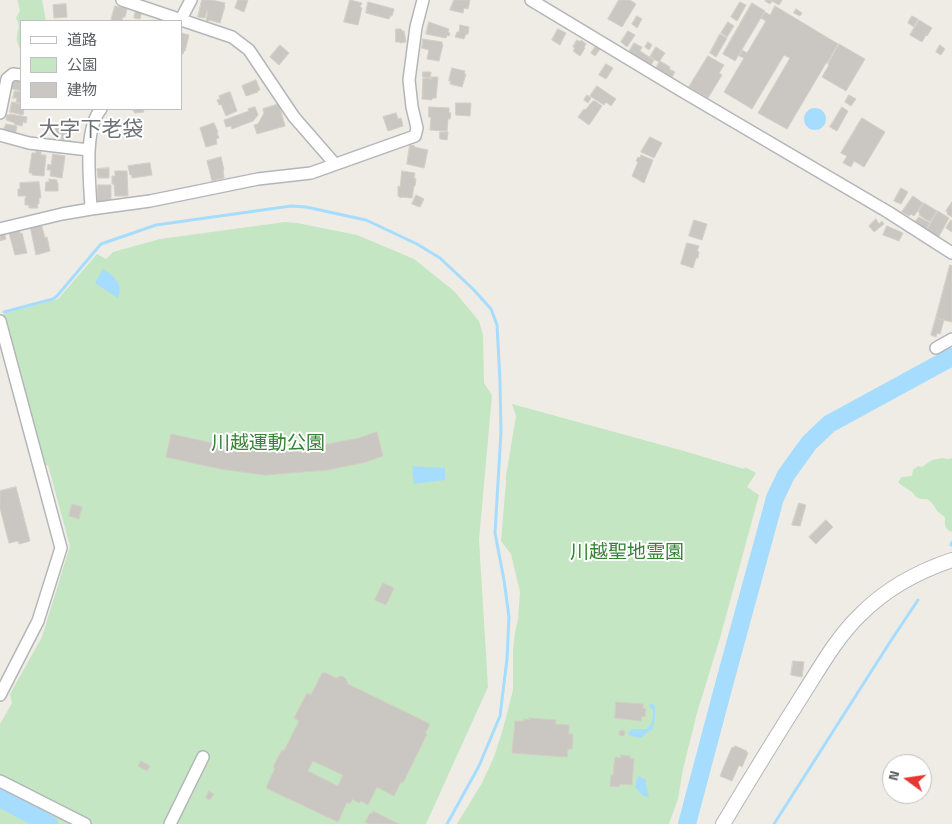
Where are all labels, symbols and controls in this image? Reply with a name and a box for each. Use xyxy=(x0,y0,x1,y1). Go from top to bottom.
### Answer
legend xyxy=(20,20,182,110)
text: 道路 xyxy=(67,28,97,51)
text: 公園 xyxy=(67,53,97,76)
text: 建物 xyxy=(67,78,97,101)
district label: 大字下老袋 xyxy=(39,118,143,144)
park label: 川越運動公園 xyxy=(211,433,325,455)
park label: 川越聖地霊園 xyxy=(570,542,684,564)
north arrow xyxy=(882,754,932,804)
text: N xyxy=(882,768,904,783)

